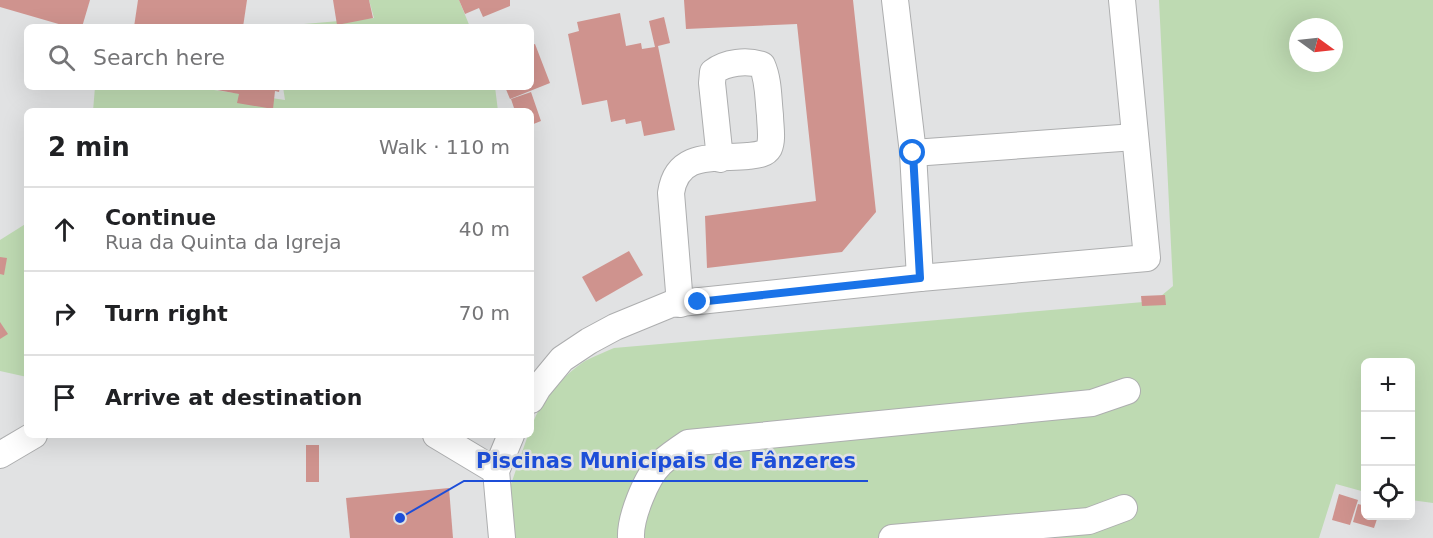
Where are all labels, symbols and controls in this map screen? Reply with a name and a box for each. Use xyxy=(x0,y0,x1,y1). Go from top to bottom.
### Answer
north arrow xyxy=(1289,18,1343,72)
search box xyxy=(24,24,534,90)
icon: search xyxy=(45,41,78,74)
text: Search here xyxy=(93,45,225,70)
text: 2 min xyxy=(48,132,130,162)
text: Walk · 110 m xyxy=(379,135,510,159)
route start xyxy=(899,139,925,165)
text: Continue xyxy=(105,205,216,230)
icon: ahead xyxy=(48,213,81,246)
text: 40 m xyxy=(459,217,510,241)
text: Rua da Quinta da Igreja xyxy=(105,230,342,254)
route end xyxy=(684,288,710,314)
icon: right xyxy=(48,297,81,330)
text: Turn right xyxy=(105,301,228,326)
text: 70 m xyxy=(459,301,510,325)
map controls xyxy=(1361,358,1415,520)
button: + xyxy=(1361,358,1415,412)
icon: arrive xyxy=(48,381,81,414)
text: Arrive at destination xyxy=(105,385,362,410)
button: − xyxy=(1361,412,1415,466)
callout: Piscinas Municipais de Fânzeres xyxy=(464,442,868,481)
text: Piscinas Municipais de Fânzeres xyxy=(476,449,856,473)
button: locate xyxy=(1361,466,1415,520)

